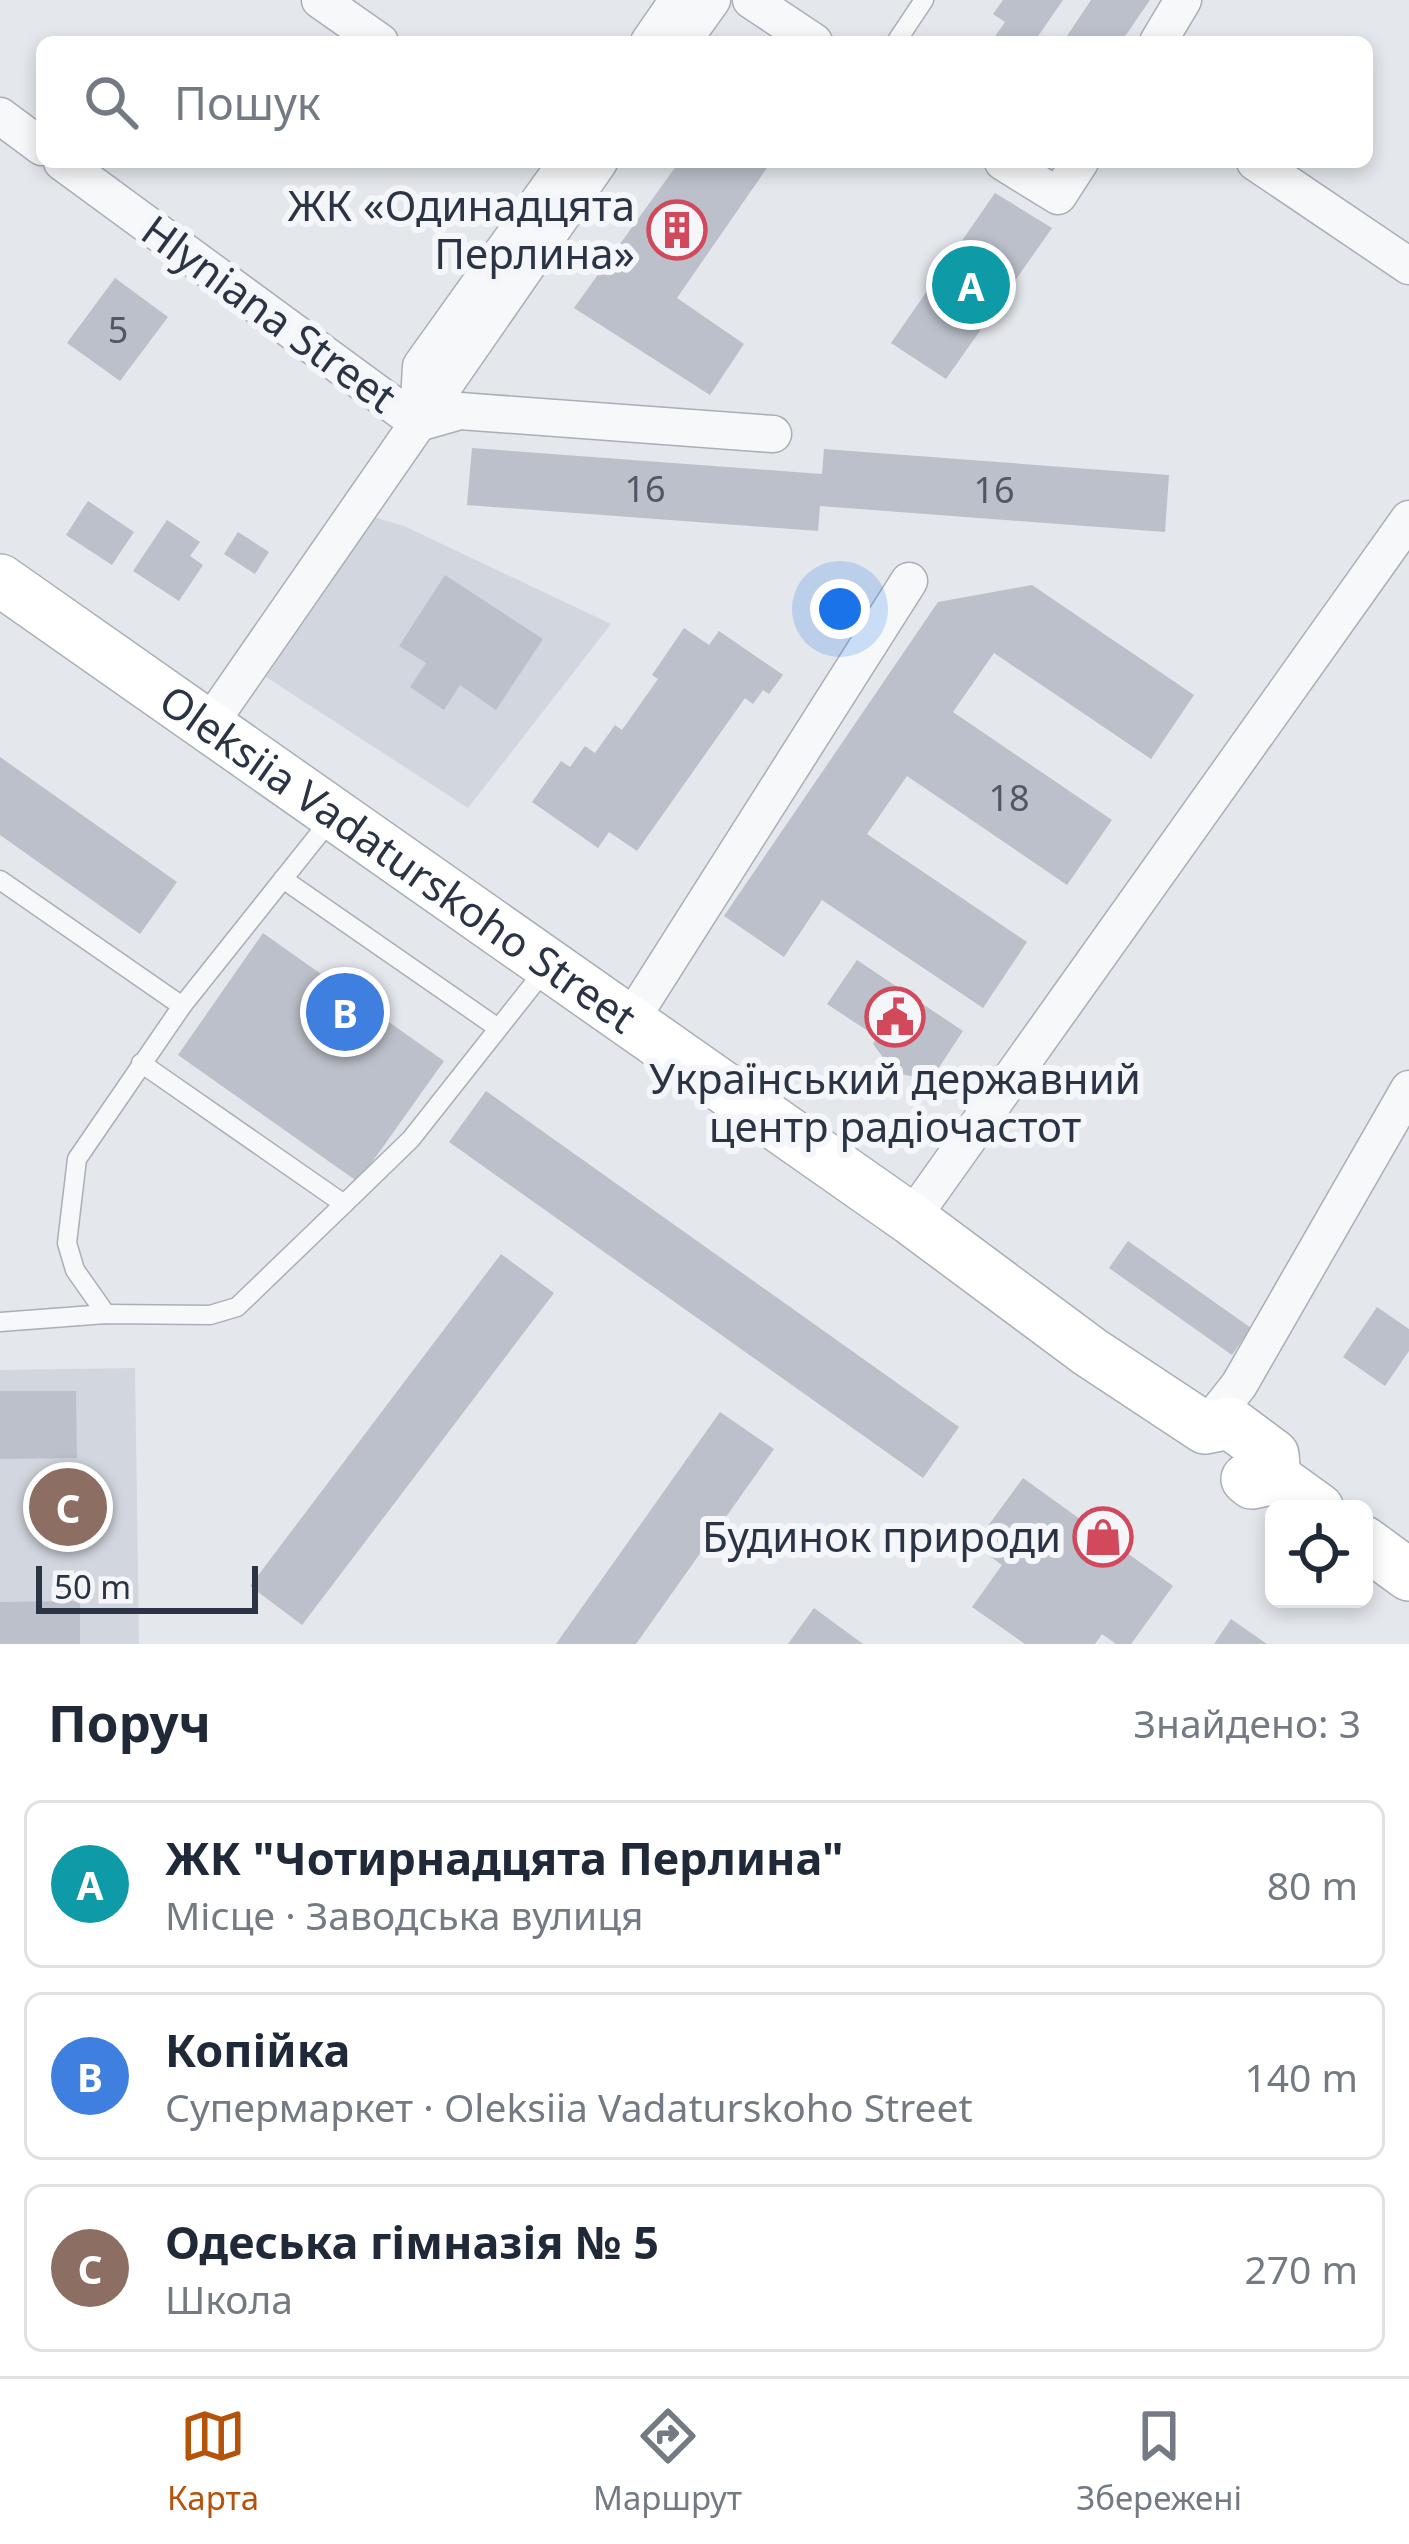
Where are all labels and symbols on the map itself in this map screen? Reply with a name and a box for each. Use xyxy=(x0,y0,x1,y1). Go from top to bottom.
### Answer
place label: ЖК «Одинадцята Перлина» xyxy=(288,176,635,281)
building icon: ЖК «Одинадцята Перлина» xyxy=(646,199,708,261)
street label: Hlyniana Street xyxy=(131,201,409,424)
pin: A xyxy=(932,240,1010,330)
house number: 5 xyxy=(108,305,128,354)
house number: 16 xyxy=(624,464,666,513)
house number: 16 xyxy=(973,465,1015,514)
your location xyxy=(810,579,870,639)
street label: Oleksiia Vadaturskoho Street xyxy=(149,671,648,1045)
house number: 18 xyxy=(988,773,1030,822)
pin: B xyxy=(306,967,384,1057)
public building icon: Український державний центр радіочастот xyxy=(864,986,926,1048)
place label: Український державний центр радіочастот xyxy=(649,1049,1141,1154)
pin: C xyxy=(29,1462,107,1552)
shop icon: Будинок природи xyxy=(1072,1506,1134,1568)
place label: Будинок природи xyxy=(702,1507,1061,1564)
scale bar xyxy=(36,1560,258,1613)

